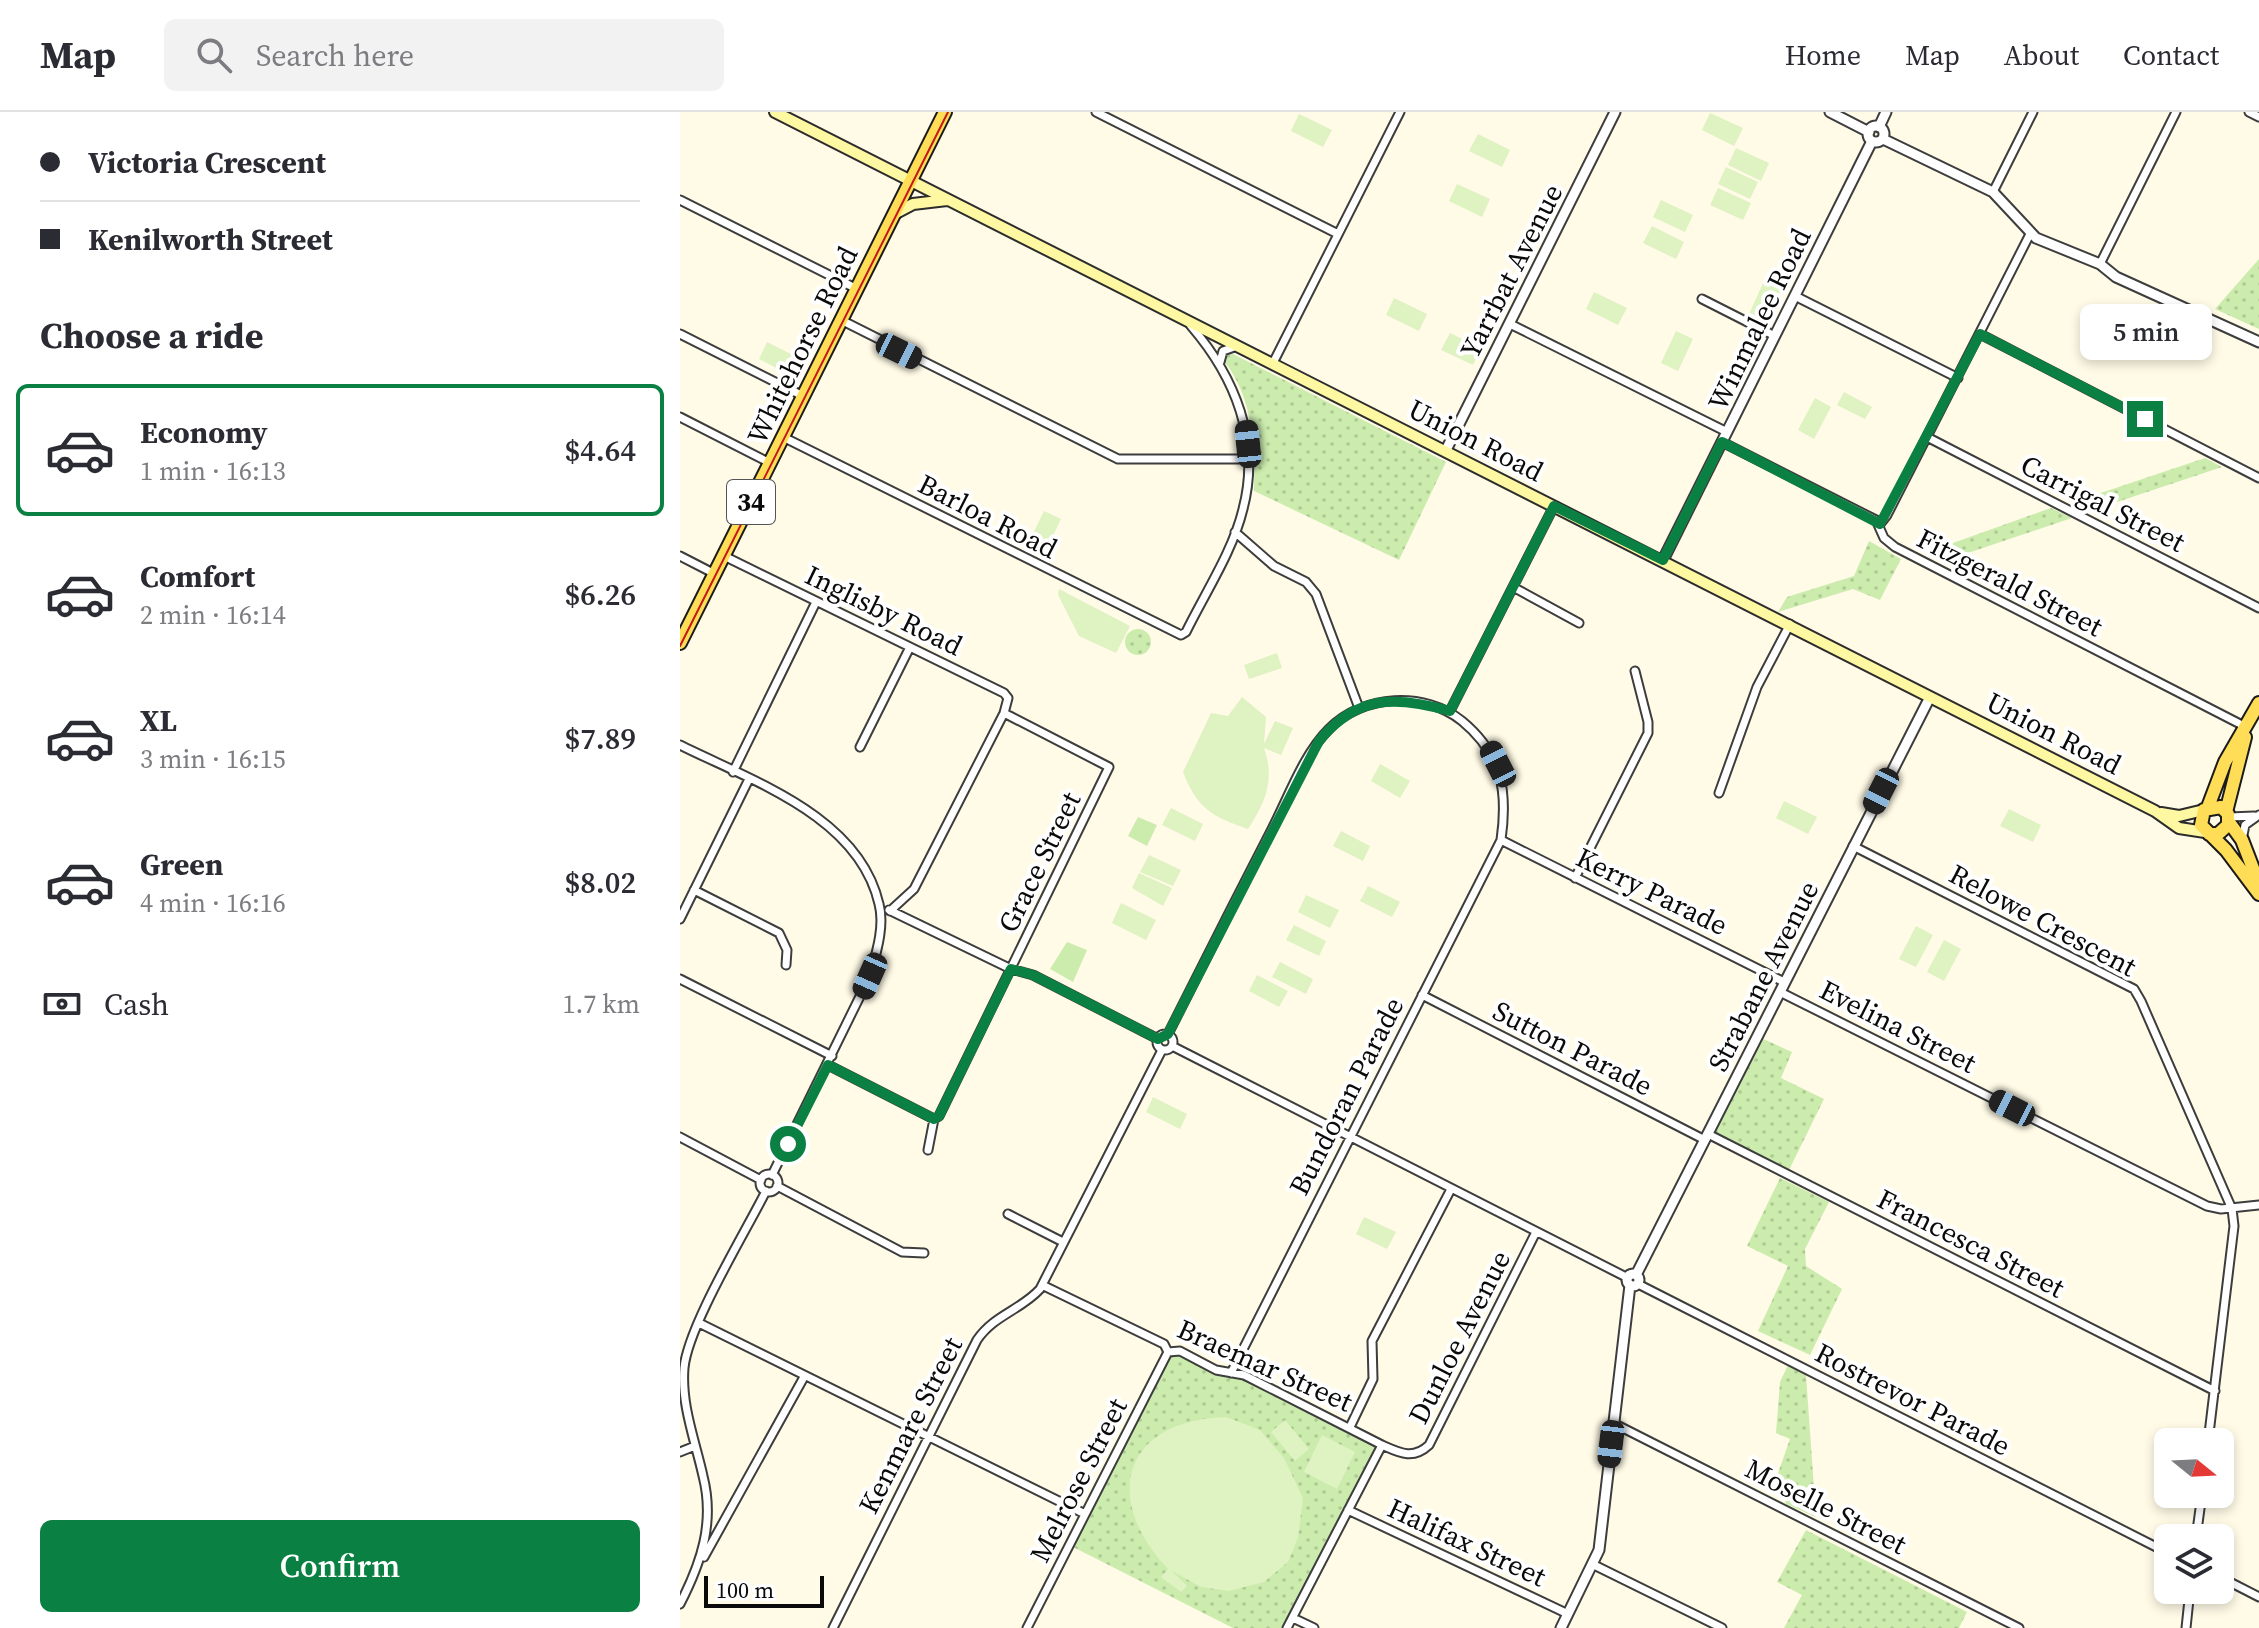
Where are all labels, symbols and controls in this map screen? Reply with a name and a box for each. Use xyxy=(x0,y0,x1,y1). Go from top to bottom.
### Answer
search box xyxy=(164,19,724,91)
text: Map xyxy=(40,29,116,81)
icon: search xyxy=(192,33,236,77)
text: Search here xyxy=(256,35,414,76)
text: Home xyxy=(1785,36,1861,74)
text: Map xyxy=(1905,36,1960,74)
text: About xyxy=(2004,36,2079,74)
text: Contact xyxy=(2123,36,2219,74)
text: Victoria Crescent xyxy=(88,142,326,183)
street label: Yarrbat Avenue xyxy=(1451,177,1571,365)
text: Kenilworth Street xyxy=(88,219,333,260)
street label: Winmalee Road xyxy=(1699,222,1820,416)
street label: Whitehorse Road xyxy=(738,240,866,450)
callout: 5 min xyxy=(2079,303,2211,359)
text: Choose a ride xyxy=(40,311,263,360)
text: 5 min xyxy=(2113,314,2179,350)
car xyxy=(872,330,926,372)
street label: Union Road xyxy=(1402,390,1550,490)
route end xyxy=(2127,401,2163,437)
text: Economy xyxy=(140,412,268,453)
icon: car xyxy=(44,414,116,486)
car xyxy=(1234,419,1262,469)
text: $4.64 xyxy=(565,430,636,471)
street label: Carrigal Street xyxy=(2015,445,2192,561)
text: 1 min · 16:13 xyxy=(140,453,286,489)
street label: Barloa Road xyxy=(912,465,1064,567)
road number: 34 xyxy=(727,480,775,524)
street label: Fitzgerald Street xyxy=(1911,519,2110,646)
text: Comfort xyxy=(140,556,255,597)
street label: Inglisby Road xyxy=(799,556,969,664)
icon: car xyxy=(44,558,116,630)
text: $6.26 xyxy=(565,574,636,615)
text: 2 min · 16:14 xyxy=(140,597,286,633)
street label: Union Road xyxy=(1980,683,2128,783)
text: XL xyxy=(140,700,177,741)
icon: car xyxy=(44,702,116,774)
text: $7.89 xyxy=(565,718,636,759)
car xyxy=(1476,737,1520,791)
text: 3 min · 16:15 xyxy=(140,741,286,777)
car xyxy=(1859,764,1903,818)
street label: Grace Street xyxy=(989,785,1090,939)
street label: Kerry Parade xyxy=(1570,838,1734,944)
text: Green xyxy=(140,844,223,885)
icon: car xyxy=(44,846,116,918)
street label: Relowe Crescent xyxy=(1943,855,2144,986)
text: $8.02 xyxy=(565,862,636,903)
street label: Strabane Avenue xyxy=(1699,874,1827,1078)
text: 4 min · 16:16 xyxy=(140,885,286,921)
car xyxy=(849,949,891,1003)
street label: Evelina Street xyxy=(1813,970,1983,1082)
icon: cash xyxy=(40,982,84,1026)
text: Cash xyxy=(104,984,169,1025)
text: 1.7 km xyxy=(562,986,640,1022)
street label: Bundoran Parade xyxy=(1280,991,1412,1201)
street label: Sutton Parade xyxy=(1487,992,1659,1104)
car xyxy=(1985,1086,2039,1130)
route start xyxy=(770,1126,806,1162)
street label: Francesca Street xyxy=(1871,1179,2072,1307)
street label: Dunloe Avenue xyxy=(1399,1244,1519,1430)
street label: Braemar Street xyxy=(1171,1309,1359,1421)
street label: Kenmare Street xyxy=(849,1329,971,1520)
street label: Rostrevor Parade xyxy=(1809,1333,2017,1465)
street label: Melrose Street xyxy=(1020,1391,1136,1569)
car xyxy=(1596,1419,1626,1469)
north arrow xyxy=(2154,1428,2234,1508)
map controls xyxy=(2154,1428,2234,1604)
street label: Moselle Street xyxy=(1739,1449,1914,1563)
street label: Halifax Street xyxy=(1382,1489,1553,1596)
button: Confirm xyxy=(40,1520,640,1612)
button: layers xyxy=(2154,1524,2234,1604)
scale bar xyxy=(704,1572,824,1608)
text: 100 m xyxy=(716,1575,774,1605)

